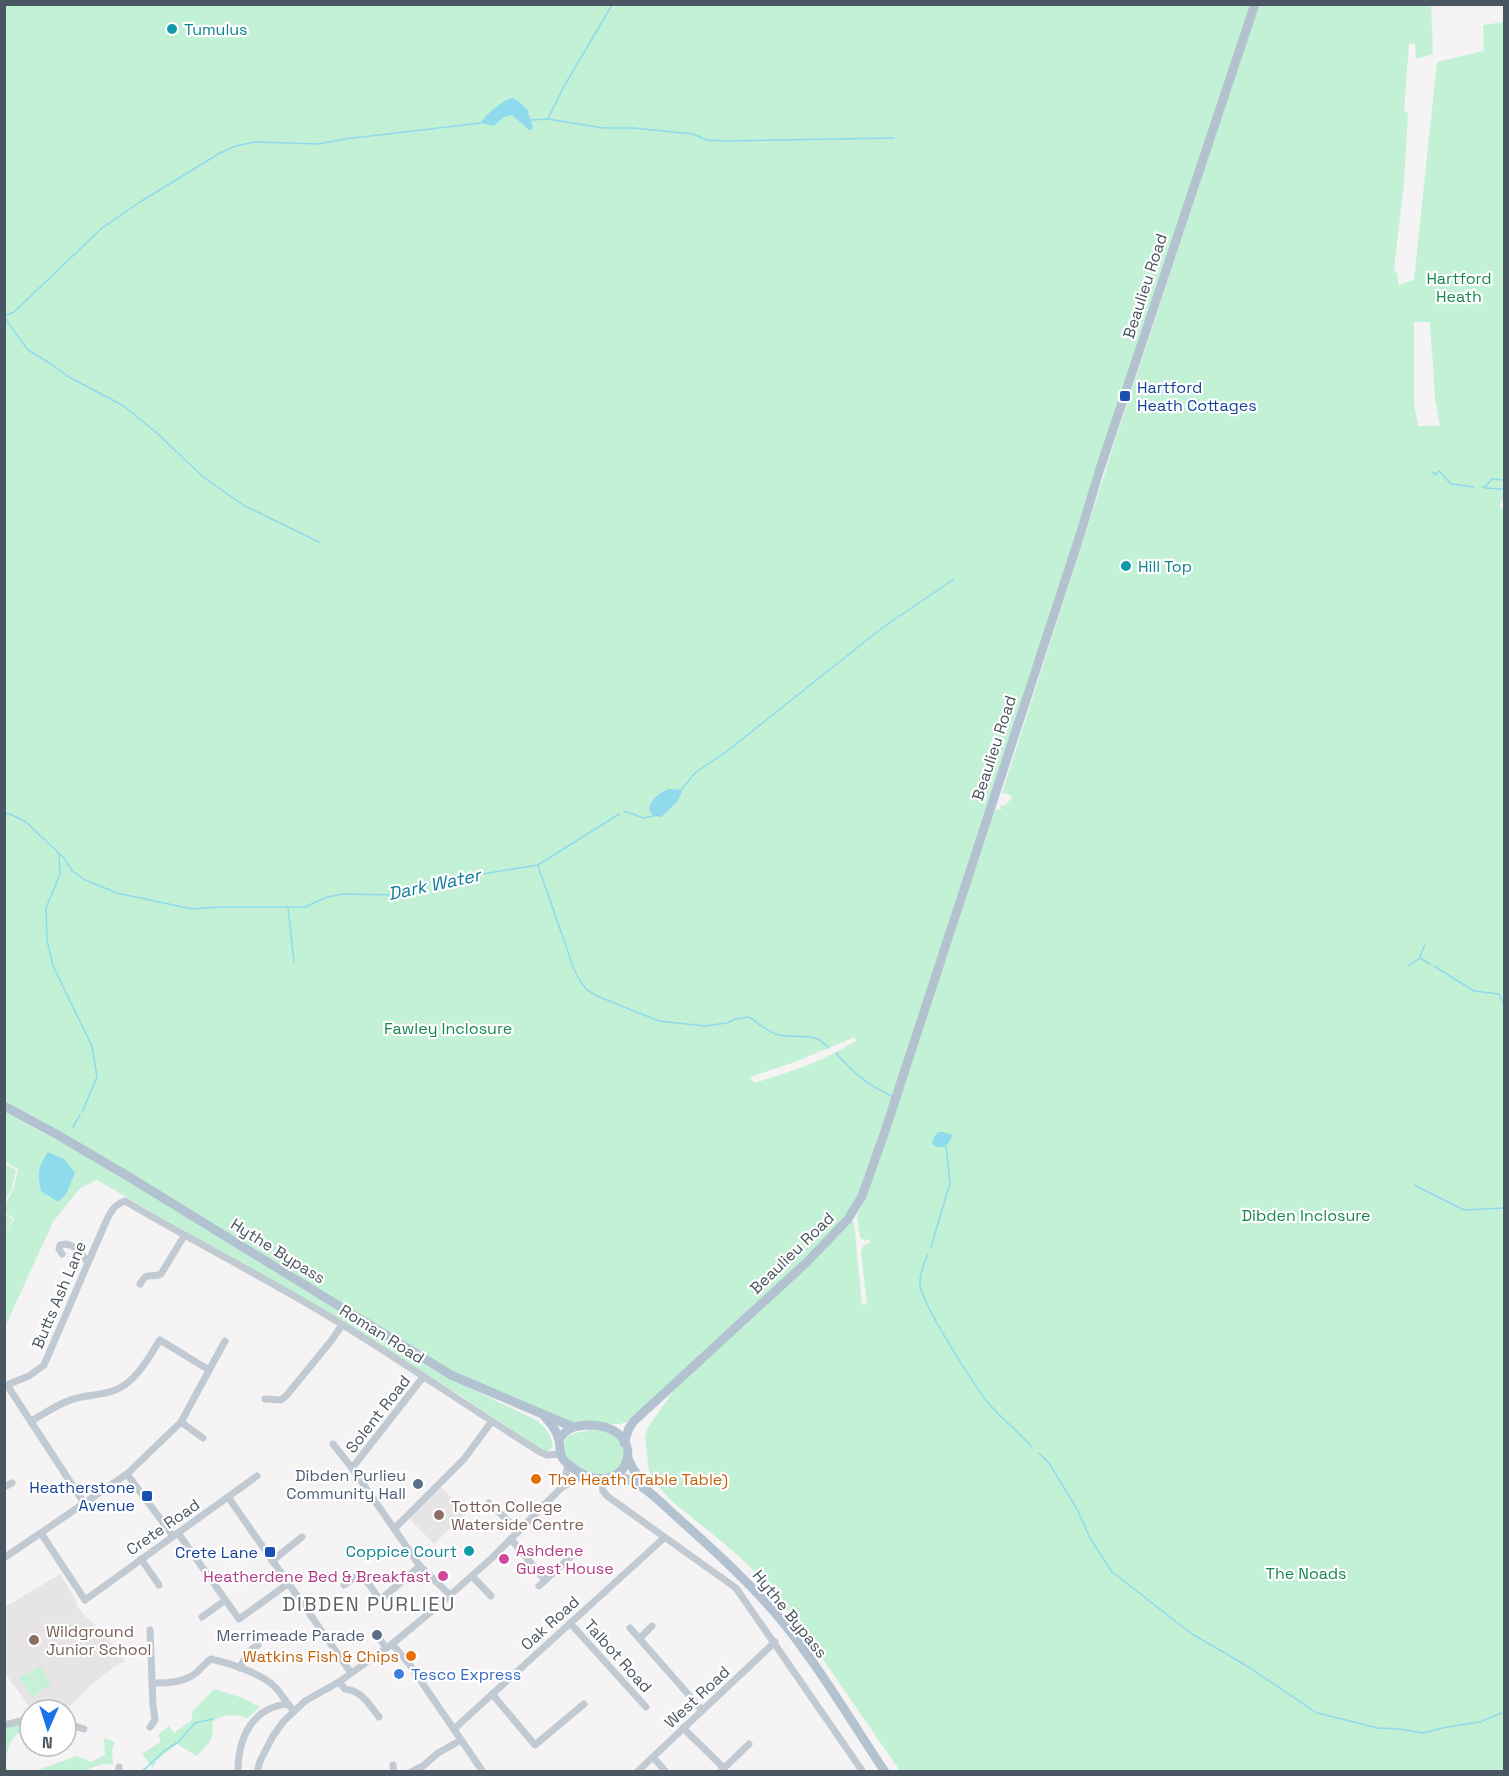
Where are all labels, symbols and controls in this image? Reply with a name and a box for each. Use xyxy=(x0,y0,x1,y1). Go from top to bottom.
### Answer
place label: Tumulus xyxy=(184,19,248,40)
marker: Tumulus xyxy=(165,22,179,36)
street label: Beaulieu Road xyxy=(1118,231,1172,341)
park label: Hartford Heath xyxy=(1426,268,1492,307)
place label: Hartford Heath Cottages xyxy=(1137,377,1257,416)
marker: Hartford Heath Cottages xyxy=(1118,389,1132,403)
place label: Hill Top xyxy=(1138,556,1192,577)
marker: Hill Top xyxy=(1119,559,1133,573)
street label: Beaulieu Road xyxy=(967,693,1021,803)
water label: Dark Water xyxy=(386,863,485,905)
park label: Fawley Inclosure xyxy=(384,1018,512,1039)
park label: Dibden Inclosure xyxy=(1241,1205,1371,1226)
street label: Beaulieu Road xyxy=(745,1207,839,1299)
street label: Hythe Bypass xyxy=(227,1214,329,1288)
street label: Butts Ash Lane xyxy=(27,1238,91,1352)
street label: Roman Road xyxy=(336,1300,428,1368)
street label: Solent Road xyxy=(341,1371,415,1457)
place label: Dibden Purlieu Community Hall xyxy=(286,1465,406,1504)
place label: The Heath (Table Table) xyxy=(548,1469,728,1490)
marker: The Heath (Table Table) xyxy=(529,1472,543,1486)
place label: Heatherstone Avenue xyxy=(29,1477,135,1516)
marker: Dibden Purlieu Community Hall xyxy=(411,1477,425,1491)
marker: Heatherstone Avenue xyxy=(140,1489,154,1503)
street label: Crete Road xyxy=(122,1494,204,1560)
place label: Totton College Waterside Centre xyxy=(451,1496,584,1535)
marker: Totton College Waterside Centre xyxy=(432,1508,446,1522)
place label: Ashdene Guest House xyxy=(516,1540,614,1579)
place label: Coppice Court xyxy=(346,1541,457,1562)
place label: Crete Lane xyxy=(175,1542,258,1563)
marker: Coppice Court xyxy=(462,1544,476,1558)
marker: Crete Lane xyxy=(263,1545,277,1559)
marker: Ashdene Guest House xyxy=(497,1552,511,1566)
park label: The Noads xyxy=(1265,1563,1347,1584)
place label: Heatherdene Bed & Breakfast xyxy=(203,1566,431,1587)
street label: Hythe Bypass xyxy=(748,1566,832,1662)
marker: Heatherdene Bed & Breakfast xyxy=(436,1569,450,1583)
district label: DIBDEN PURLIEU xyxy=(282,1591,456,1617)
street label: Oak Road xyxy=(516,1591,584,1655)
street label: Talbot Road xyxy=(579,1615,657,1697)
place label: Wildground Junior School xyxy=(46,1621,152,1660)
place label: Merrimeade Parade xyxy=(216,1625,365,1646)
marker: Merrimeade Parade xyxy=(370,1628,384,1642)
marker: Wildground Junior School xyxy=(27,1633,41,1647)
place label: Watkins Fish & Chips xyxy=(243,1646,399,1667)
marker: Watkins Fish & Chips xyxy=(404,1649,418,1663)
street label: West Road xyxy=(660,1661,734,1733)
place label: Tesco Express xyxy=(411,1664,521,1685)
marker: Tesco Express xyxy=(392,1667,406,1681)
north arrow xyxy=(18,1698,78,1758)
text: N xyxy=(41,1732,53,1753)

